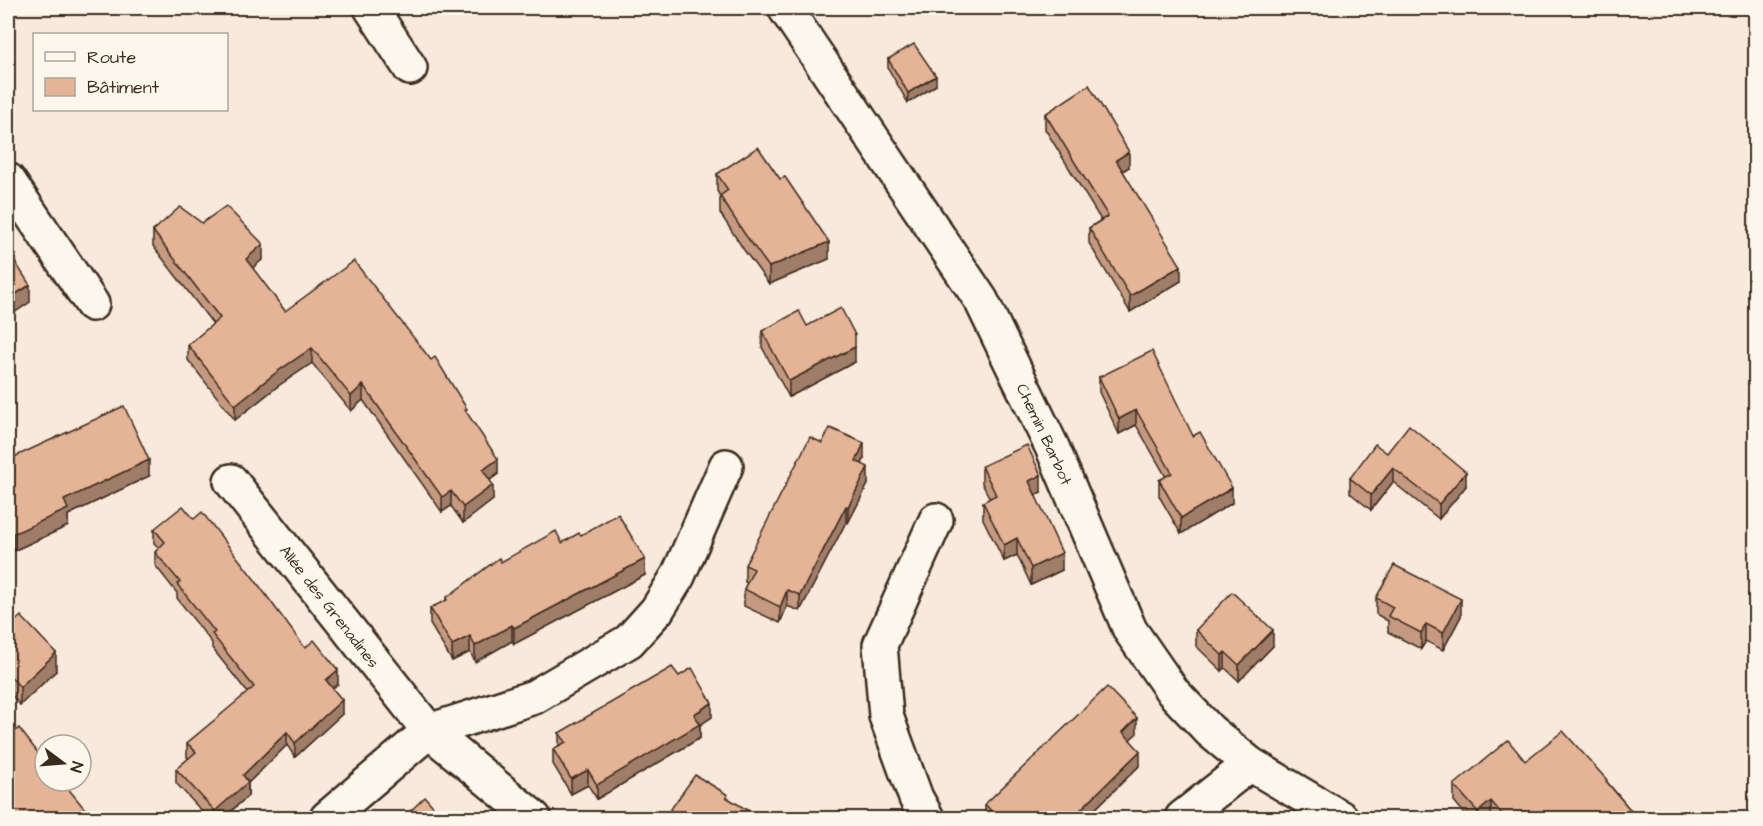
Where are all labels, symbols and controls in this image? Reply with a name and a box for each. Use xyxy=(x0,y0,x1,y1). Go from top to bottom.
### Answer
legend xyxy=(33,33,228,111)
text: Route xyxy=(87,45,136,70)
text: Bâtiment xyxy=(87,75,160,100)
street label: Chemin Barbot xyxy=(1011,380,1078,489)
street label: Allée des Grenadines xyxy=(274,541,384,673)
north arrow xyxy=(33,733,93,793)
text: N xyxy=(65,759,88,775)

